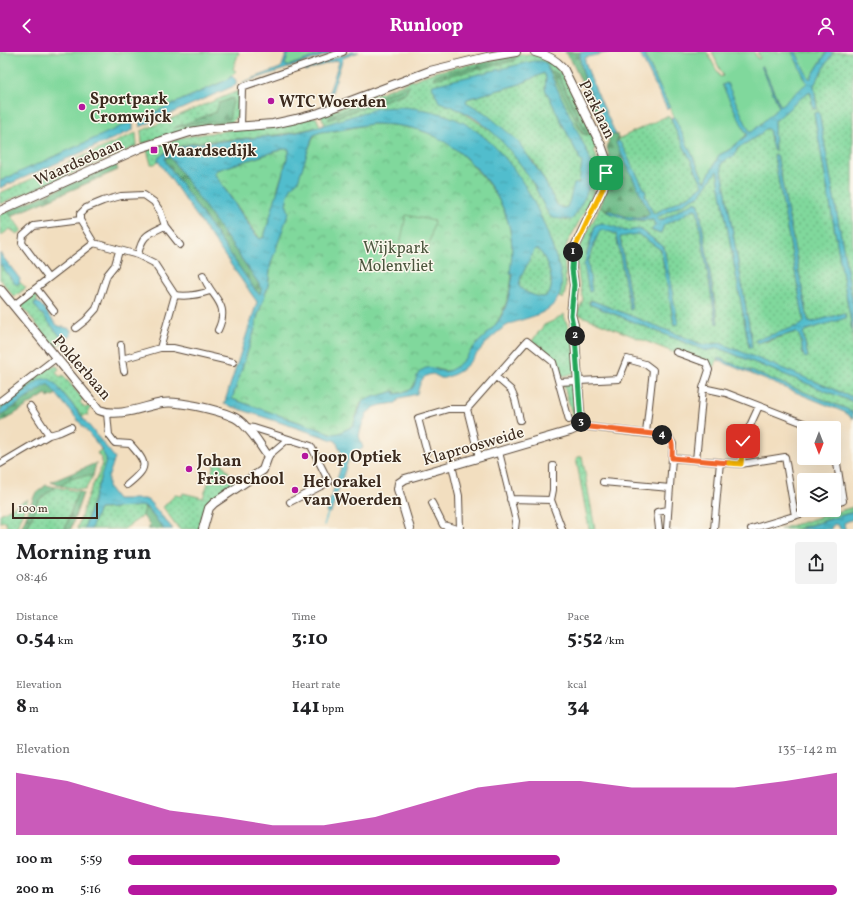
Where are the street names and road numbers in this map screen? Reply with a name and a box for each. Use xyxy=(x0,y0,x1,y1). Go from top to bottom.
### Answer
street label: Parklaan xyxy=(573,77,620,143)
street label: Waardsebaan xyxy=(31,133,127,192)
street label: Polderbaan xyxy=(47,331,116,406)
street label: Klaproosweide xyxy=(420,422,527,472)

